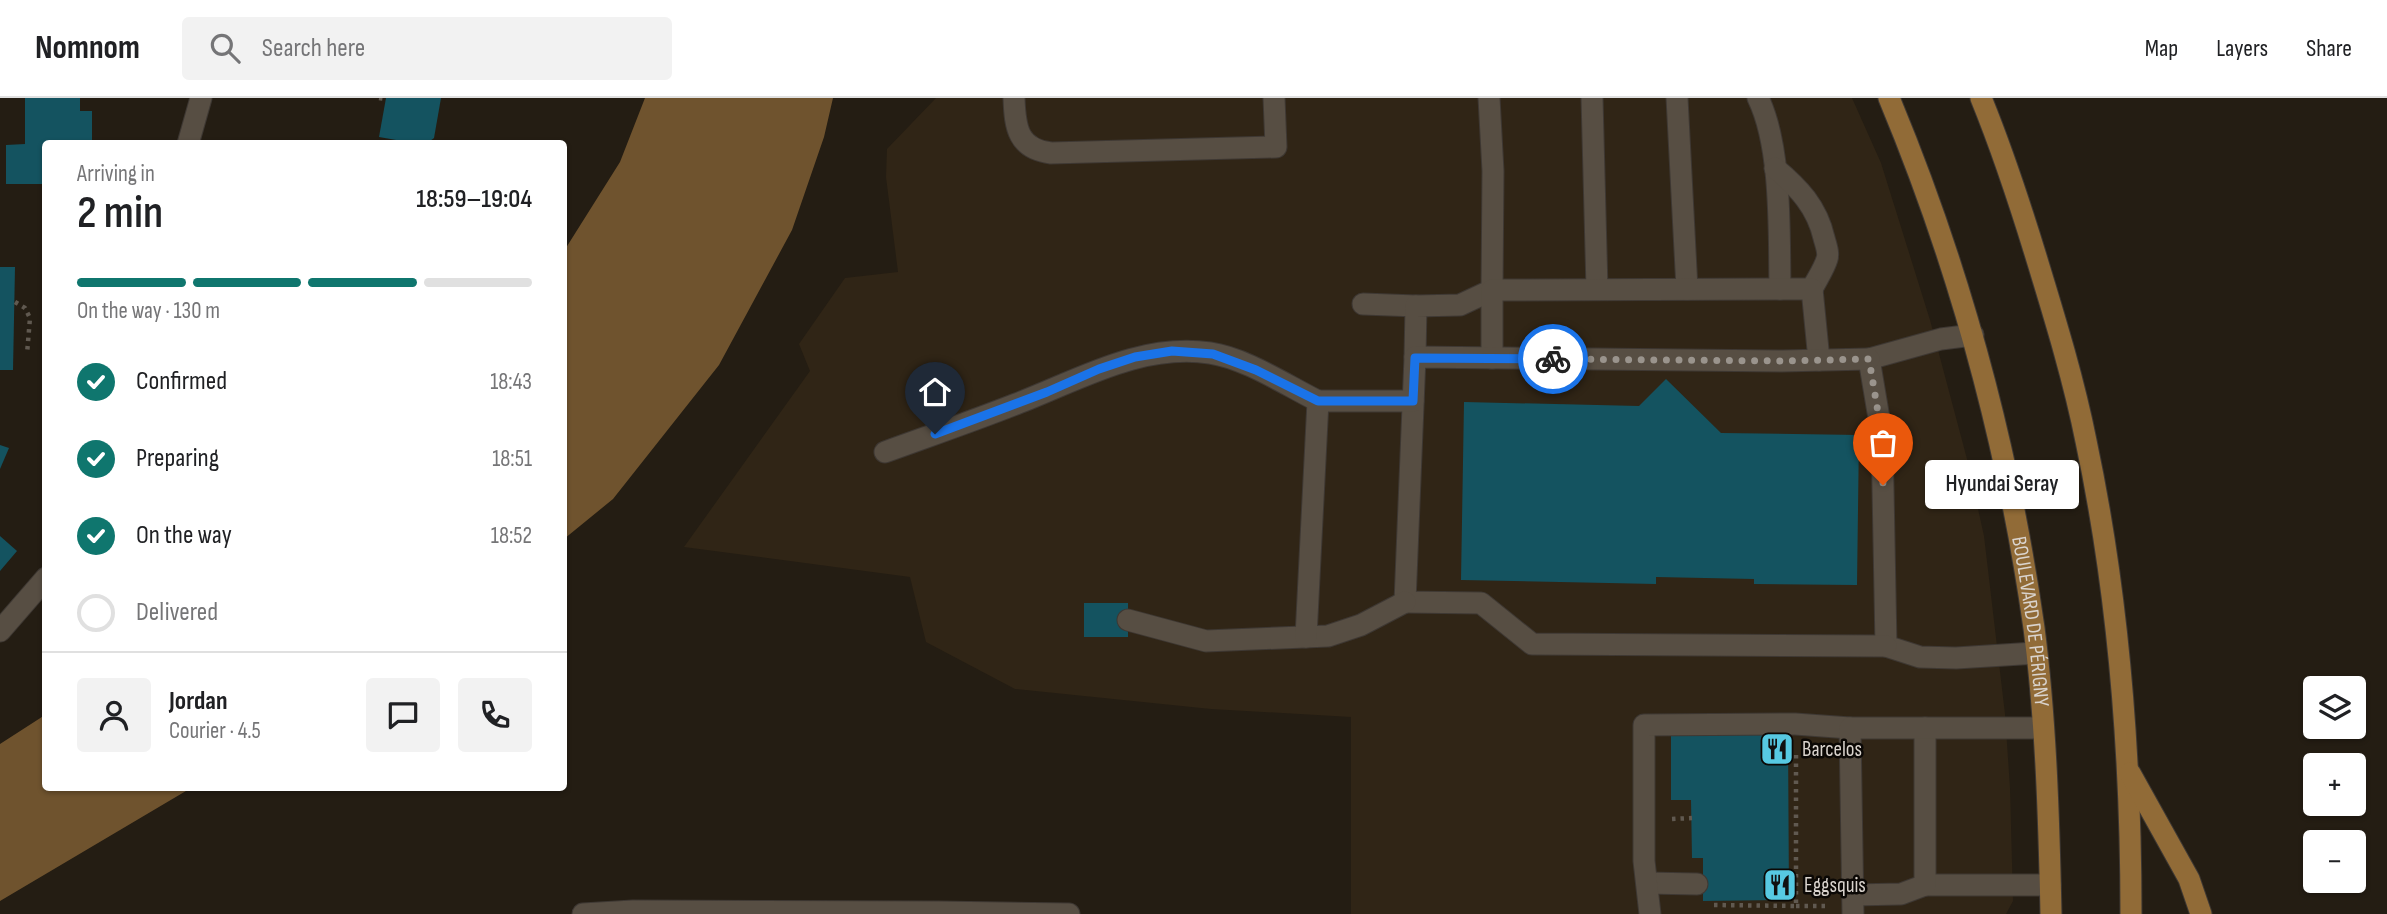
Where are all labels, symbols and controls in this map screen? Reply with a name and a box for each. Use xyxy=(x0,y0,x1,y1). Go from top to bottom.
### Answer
search box xyxy=(182,17,672,80)
text: Nomnom xyxy=(35,28,140,68)
icon: search xyxy=(206,29,244,67)
text: Search here xyxy=(262,33,365,64)
text: Map xyxy=(2145,34,2178,63)
text: Layers xyxy=(2216,34,2268,63)
text: Share xyxy=(2306,34,2352,63)
text: Arriving in xyxy=(77,160,155,188)
text: 18:59–19:04 xyxy=(416,184,532,215)
text: 2 min xyxy=(77,186,163,241)
text: On the way · 130 m xyxy=(77,297,220,325)
courier xyxy=(1518,324,1588,394)
icon: bike xyxy=(1534,340,1572,378)
pin xyxy=(905,362,965,434)
icon: check xyxy=(77,363,115,401)
text: Confirmed xyxy=(136,366,227,397)
text: 18:43 xyxy=(490,368,532,396)
icon: home xyxy=(916,373,954,411)
pin xyxy=(1853,413,1913,485)
icon: bag xyxy=(1864,424,1902,462)
icon: check xyxy=(77,440,115,478)
text: Preparing xyxy=(136,443,219,474)
text: 18:51 xyxy=(492,445,532,473)
callout: Hyundai Seray xyxy=(1925,460,2079,510)
text: Hyundai Seray xyxy=(1946,470,2058,498)
icon: check xyxy=(77,517,115,555)
text: On the way xyxy=(136,520,232,551)
text: 18:52 xyxy=(491,522,532,550)
street label: BOULEVARD DE PÉRIGNY xyxy=(2006,534,2054,708)
text: Delivered xyxy=(136,597,218,628)
map controls xyxy=(2303,676,2366,893)
button: layers xyxy=(2303,676,2366,739)
button: person xyxy=(77,678,151,752)
button: chat xyxy=(366,678,440,752)
button: phone xyxy=(458,678,532,752)
text: Jordan xyxy=(169,686,227,717)
text: Courier · 4.5 xyxy=(169,717,261,745)
restaurant icon: Barcelos xyxy=(1758,730,1796,768)
place label: Barcelos xyxy=(1802,737,1862,762)
button: + xyxy=(2303,753,2366,816)
button: − xyxy=(2303,830,2366,893)
restaurant icon: Eggsquis xyxy=(1761,866,1799,904)
place label: Eggsquis xyxy=(1804,873,1866,898)

